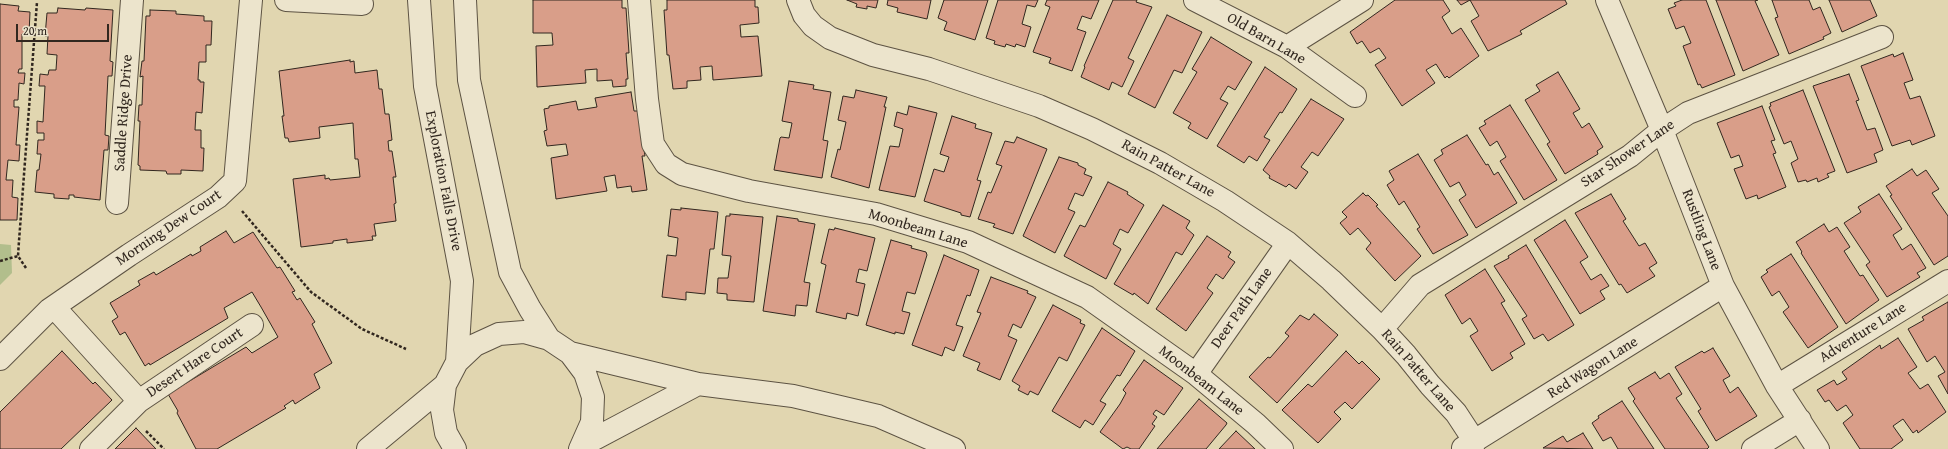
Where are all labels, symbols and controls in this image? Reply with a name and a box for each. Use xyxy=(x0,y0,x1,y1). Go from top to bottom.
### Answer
street label: Old Barn Lane xyxy=(1223,9,1309,69)
scale bar xyxy=(18,16,111,42)
text: 20 m xyxy=(23,22,47,39)
street label: Saddle Ridge Drive xyxy=(111,54,137,172)
street label: Exploration Falls Drive xyxy=(421,109,465,253)
street label: Star Shower Lane xyxy=(1578,116,1678,192)
street label: Rain Patter Lane xyxy=(1118,136,1218,202)
street label: Morning Dew Court xyxy=(113,186,225,270)
street label: Rustling Lane xyxy=(1677,187,1725,273)
street label: Moonbeam Lane xyxy=(866,205,970,253)
street label: Deer Path Lane xyxy=(1207,264,1277,352)
street label: Adventure Lane xyxy=(1816,299,1910,367)
street label: Desert Hare Court xyxy=(143,324,247,402)
street label: Rain Patter Lane xyxy=(1377,326,1459,416)
street label: Red Wagon Lane xyxy=(1545,333,1641,403)
street label: Moonbeam Lane xyxy=(1155,342,1247,420)

